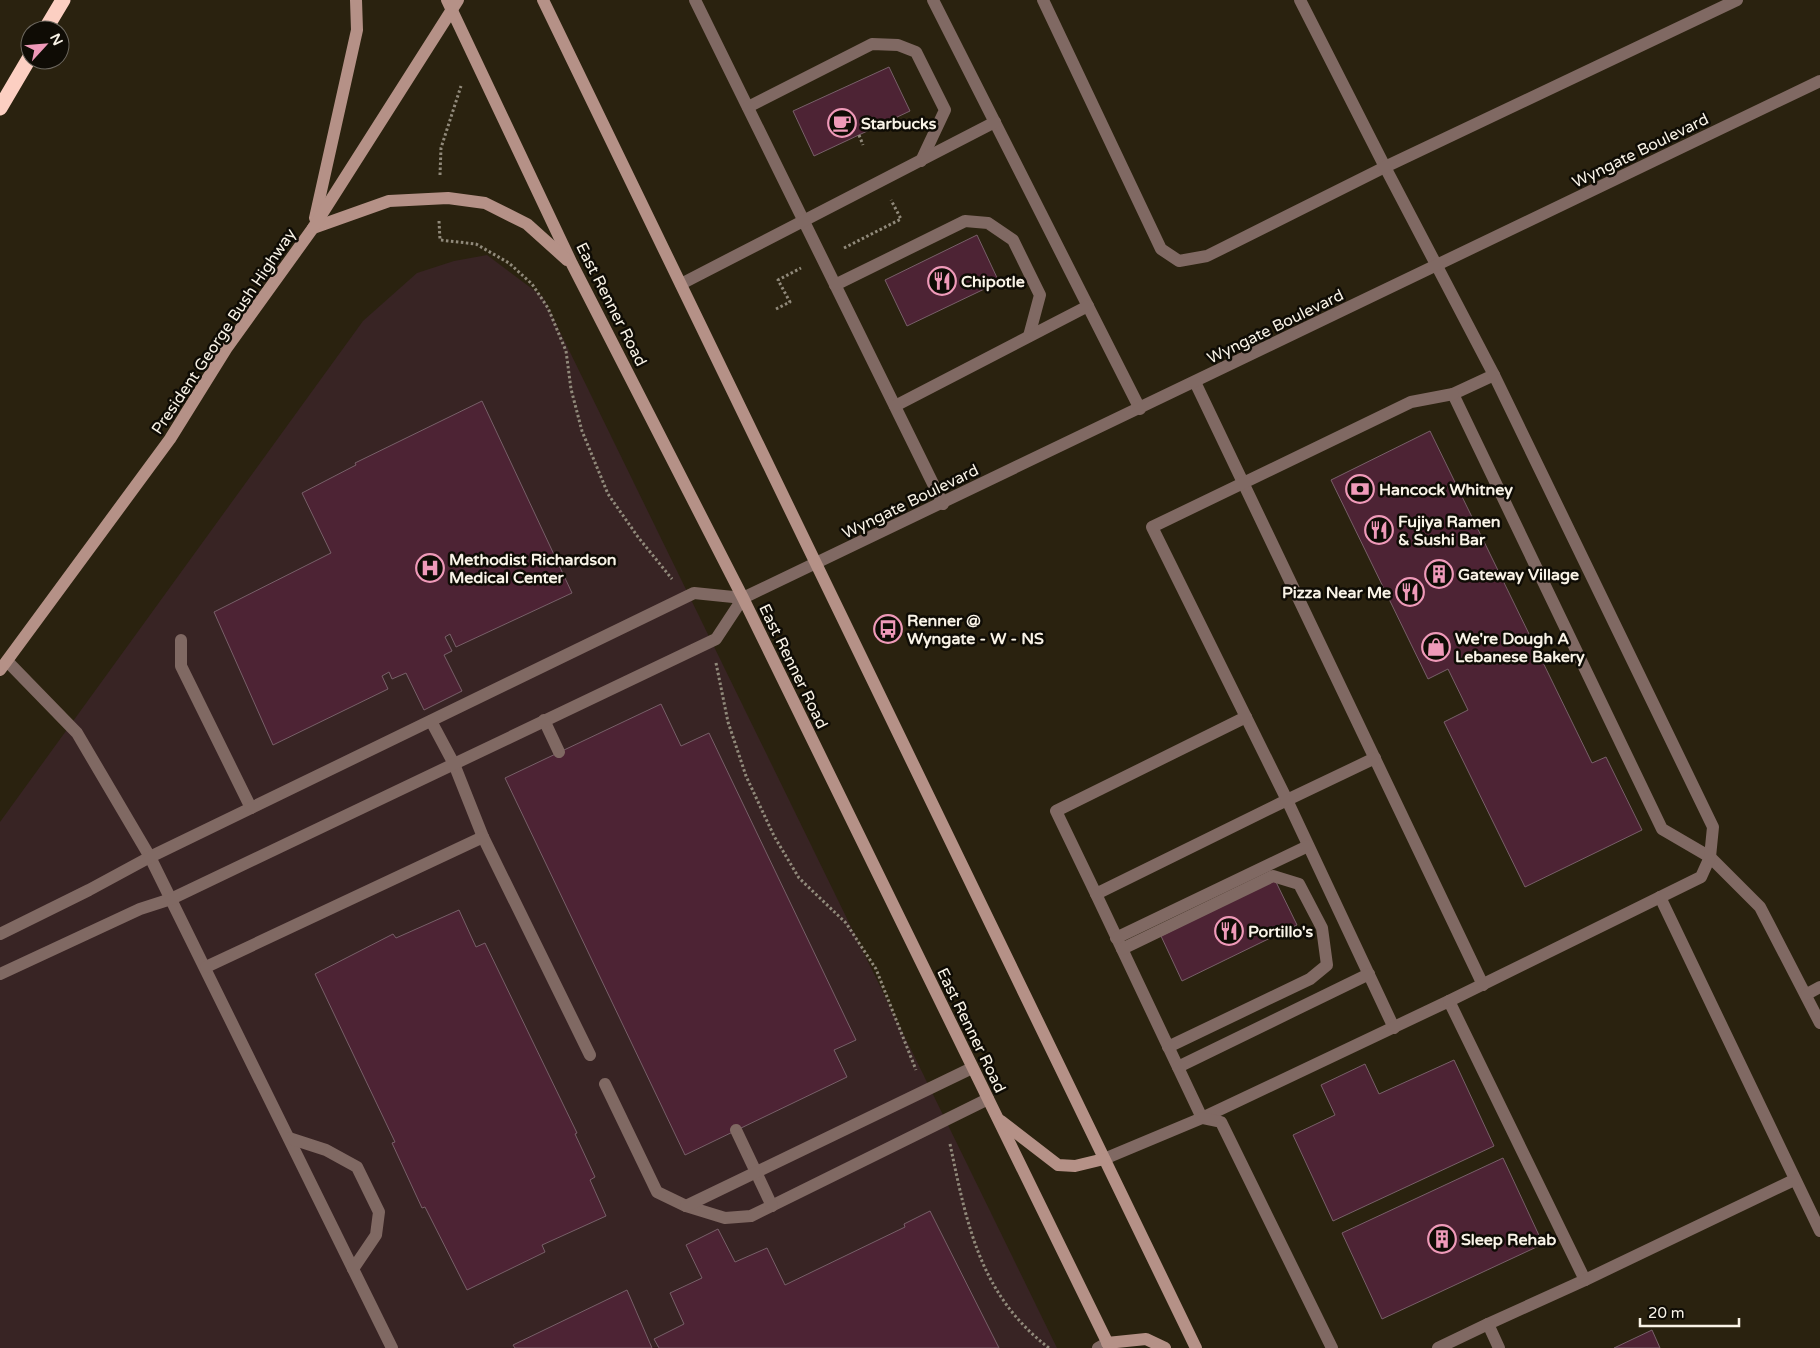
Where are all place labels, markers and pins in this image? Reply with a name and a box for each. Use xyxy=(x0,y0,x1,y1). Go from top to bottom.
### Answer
cafe icon: Starbucks xyxy=(827,108,857,138)
place label: Starbucks xyxy=(861,114,937,134)
restaurant icon: Chipotle xyxy=(927,266,957,296)
place label: Chipotle xyxy=(961,272,1025,292)
bank icon: Hancock Whitney xyxy=(1345,474,1375,504)
place label: Hancock Whitney xyxy=(1379,480,1513,500)
place label: Fujiya Ramen & Sushi Bar xyxy=(1398,512,1500,550)
restaurant icon: Fujiya Ramen & Sushi Bar xyxy=(1364,515,1394,545)
place label: Methodist Richardson Medical Center xyxy=(449,550,617,588)
hospital icon: Methodist Richardson Medical Center xyxy=(415,553,445,583)
building icon: Gateway Village xyxy=(1424,559,1454,589)
place label: Gateway Village xyxy=(1458,565,1579,585)
restaurant icon: Pizza Near Me xyxy=(1395,577,1425,607)
place label: Pizza Near Me xyxy=(1282,583,1391,603)
place label: Renner @ Wyngate - W - NS xyxy=(907,611,1044,649)
bus stop icon: Renner @ Wyngate - W - NS xyxy=(873,614,903,644)
place label: We're Dough A Lebanese Bakery xyxy=(1455,629,1585,667)
shop icon: We're Dough A Lebanese Bakery xyxy=(1421,632,1451,662)
restaurant icon: Portillo's xyxy=(1214,916,1244,946)
place label: Portillo's xyxy=(1248,922,1314,942)
building icon: Sleep Rehab xyxy=(1427,1224,1457,1254)
place label: Sleep Rehab xyxy=(1461,1230,1556,1250)

